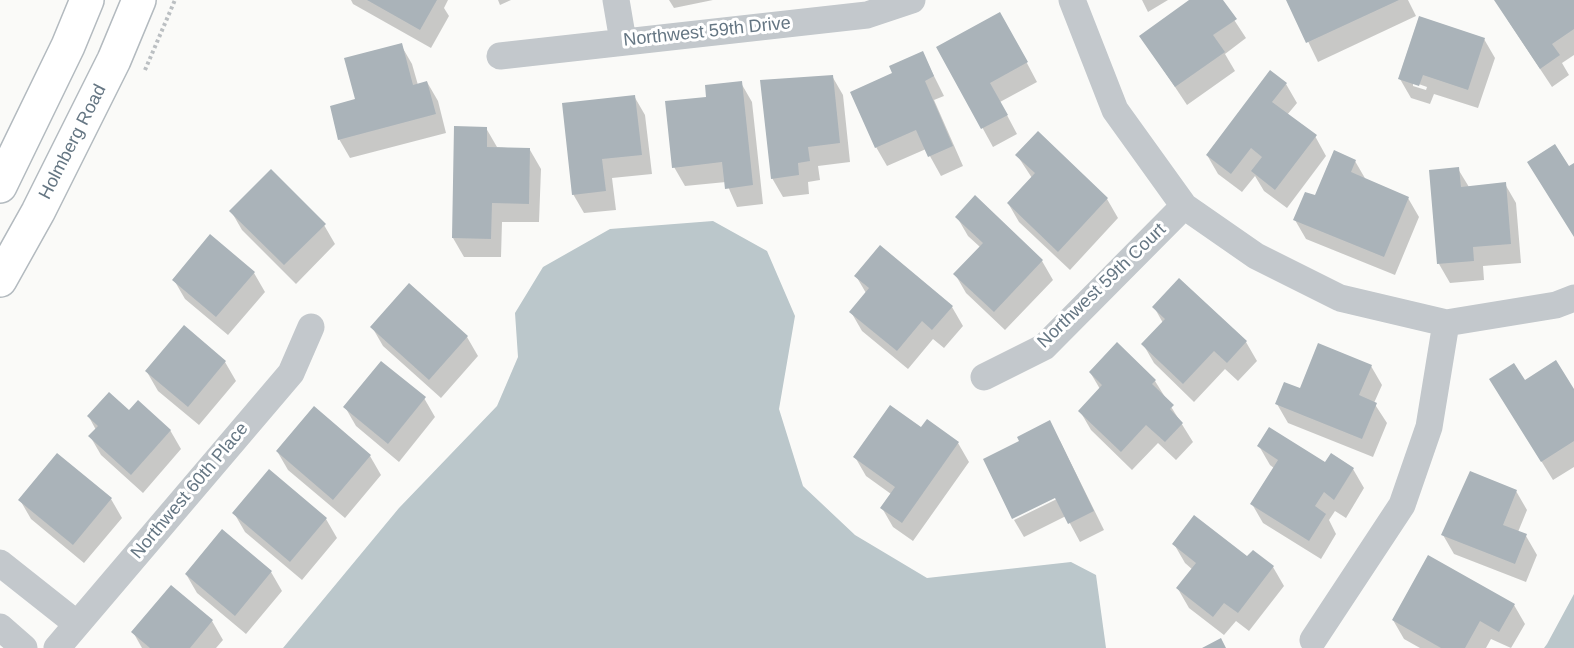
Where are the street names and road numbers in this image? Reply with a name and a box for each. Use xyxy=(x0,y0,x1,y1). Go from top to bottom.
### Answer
street label: Northwest 59th Drive xyxy=(622,12,792,52)
street label: Holmberg Road xyxy=(35,81,111,203)
street label: Northwest 59th Court xyxy=(1033,219,1171,353)
street label: Northwest 60th Place xyxy=(127,419,253,563)

